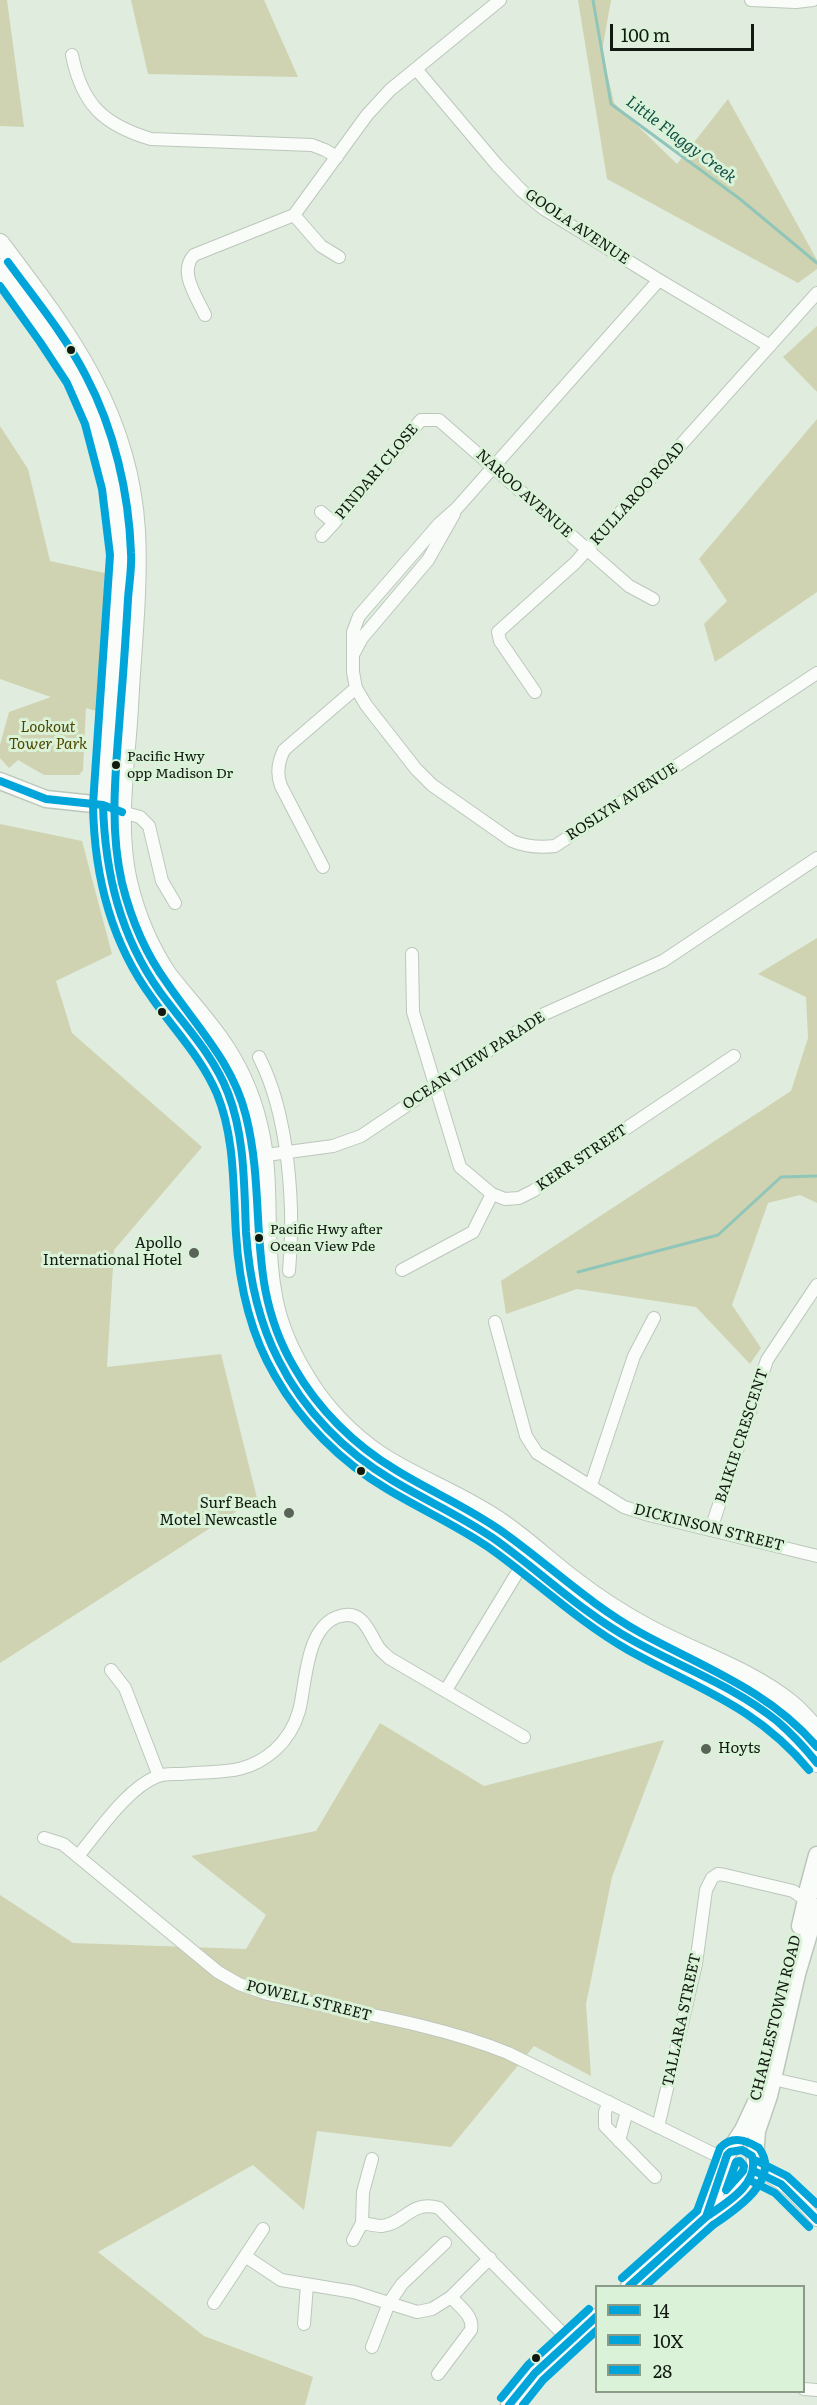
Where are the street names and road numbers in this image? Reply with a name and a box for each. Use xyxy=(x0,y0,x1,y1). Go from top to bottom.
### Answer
street label: GOOLA AVENUE xyxy=(521,185,633,269)
street label: PINDARI CLOSE xyxy=(332,421,422,523)
street label: KULLAROO ROAD xyxy=(587,439,689,549)
street label: NAROO AVENUE xyxy=(472,446,576,542)
street label: ROSLYN AVENUE xyxy=(563,759,681,845)
street label: OCEAN VIEW PARADE xyxy=(399,1008,549,1114)
street label: KERR STREET xyxy=(533,1121,631,1195)
street label: BAIKIE CRESCENT xyxy=(712,1366,772,1506)
street label: DICKINSON STREET xyxy=(632,1501,786,1555)
street label: CHARLESTOWN ROAD xyxy=(747,1933,805,2103)
street label: TALLARA STREET xyxy=(659,1952,705,2088)
street label: POWELL STREET xyxy=(244,1977,374,2025)

